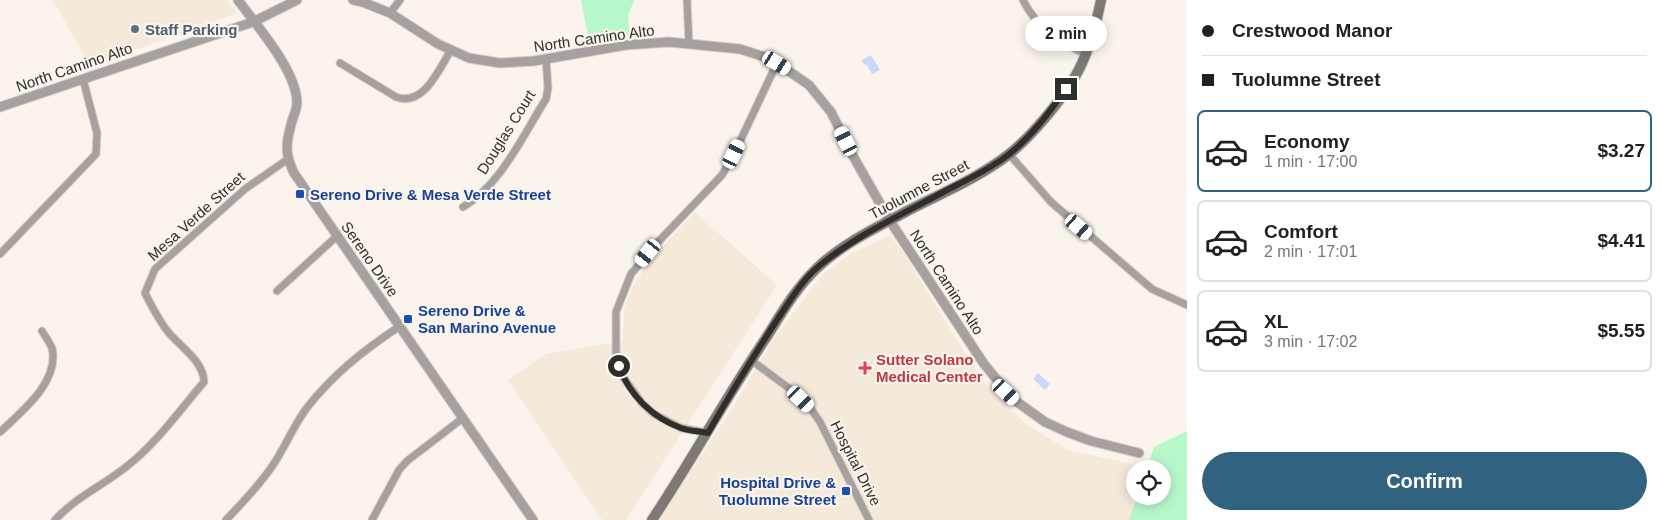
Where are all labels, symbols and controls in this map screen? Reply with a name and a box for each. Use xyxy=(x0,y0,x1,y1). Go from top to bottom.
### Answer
callout: 2 min xyxy=(1025,17,1107,52)
text: Crestwood Manor xyxy=(1232,20,1392,41)
place label: Staff Parking xyxy=(145,21,238,38)
street label: North Camino Alto xyxy=(533,21,655,55)
marker: Staff Parking xyxy=(129,23,141,35)
text: 2 min xyxy=(1045,25,1087,42)
street label: North Camino Alto xyxy=(14,39,134,95)
car xyxy=(760,49,793,77)
text: Tuolumne Street xyxy=(1232,69,1381,90)
route end xyxy=(1055,78,1077,100)
street label: Douglas Court xyxy=(473,86,539,177)
car xyxy=(832,124,859,158)
icon: car xyxy=(1204,129,1249,174)
text: Economy xyxy=(1264,131,1350,152)
car xyxy=(720,137,747,171)
text: $3.27 xyxy=(1597,140,1645,161)
text: 1 min · 17:00 xyxy=(1264,153,1357,170)
street label: Tuolumne Street xyxy=(866,155,972,222)
street label: Mesa Verde Street xyxy=(144,168,248,264)
place label: Sereno Drive & Mesa Verde Street xyxy=(310,186,551,203)
marker: Sereno Drive & Mesa Verde Street xyxy=(294,188,306,200)
car xyxy=(1062,211,1095,243)
street label: Sereno Drive xyxy=(338,218,402,300)
icon: car xyxy=(1204,219,1249,264)
text: Comfort xyxy=(1264,221,1338,242)
street label: North Camino Alto xyxy=(907,226,987,338)
text: $4.41 xyxy=(1597,230,1645,251)
car xyxy=(632,237,663,269)
text: 2 min · 17:01 xyxy=(1264,243,1357,260)
place label: Sereno Drive & San Marino Avenue xyxy=(418,302,556,336)
icon: car xyxy=(1204,309,1249,354)
text: XL xyxy=(1264,311,1288,332)
marker: Sereno Drive & San Marino Avenue xyxy=(402,313,414,325)
text: $5.55 xyxy=(1597,320,1645,341)
text: 3 min · 17:02 xyxy=(1264,333,1357,350)
place label: Sutter Solano Medical Center xyxy=(876,351,983,385)
route start xyxy=(608,355,630,377)
marker: Sutter Solano Medical Center xyxy=(858,361,872,375)
car xyxy=(989,376,1022,408)
car xyxy=(784,383,817,415)
street label: Hospital Drive xyxy=(827,418,885,508)
button: Confirm xyxy=(1202,452,1647,510)
map controls xyxy=(1126,460,1171,505)
button: locate xyxy=(1126,460,1171,505)
place label: Hospital Drive & Tuolumne Street xyxy=(719,474,836,508)
marker: Hospital Drive & Tuolumne Street xyxy=(840,485,852,497)

